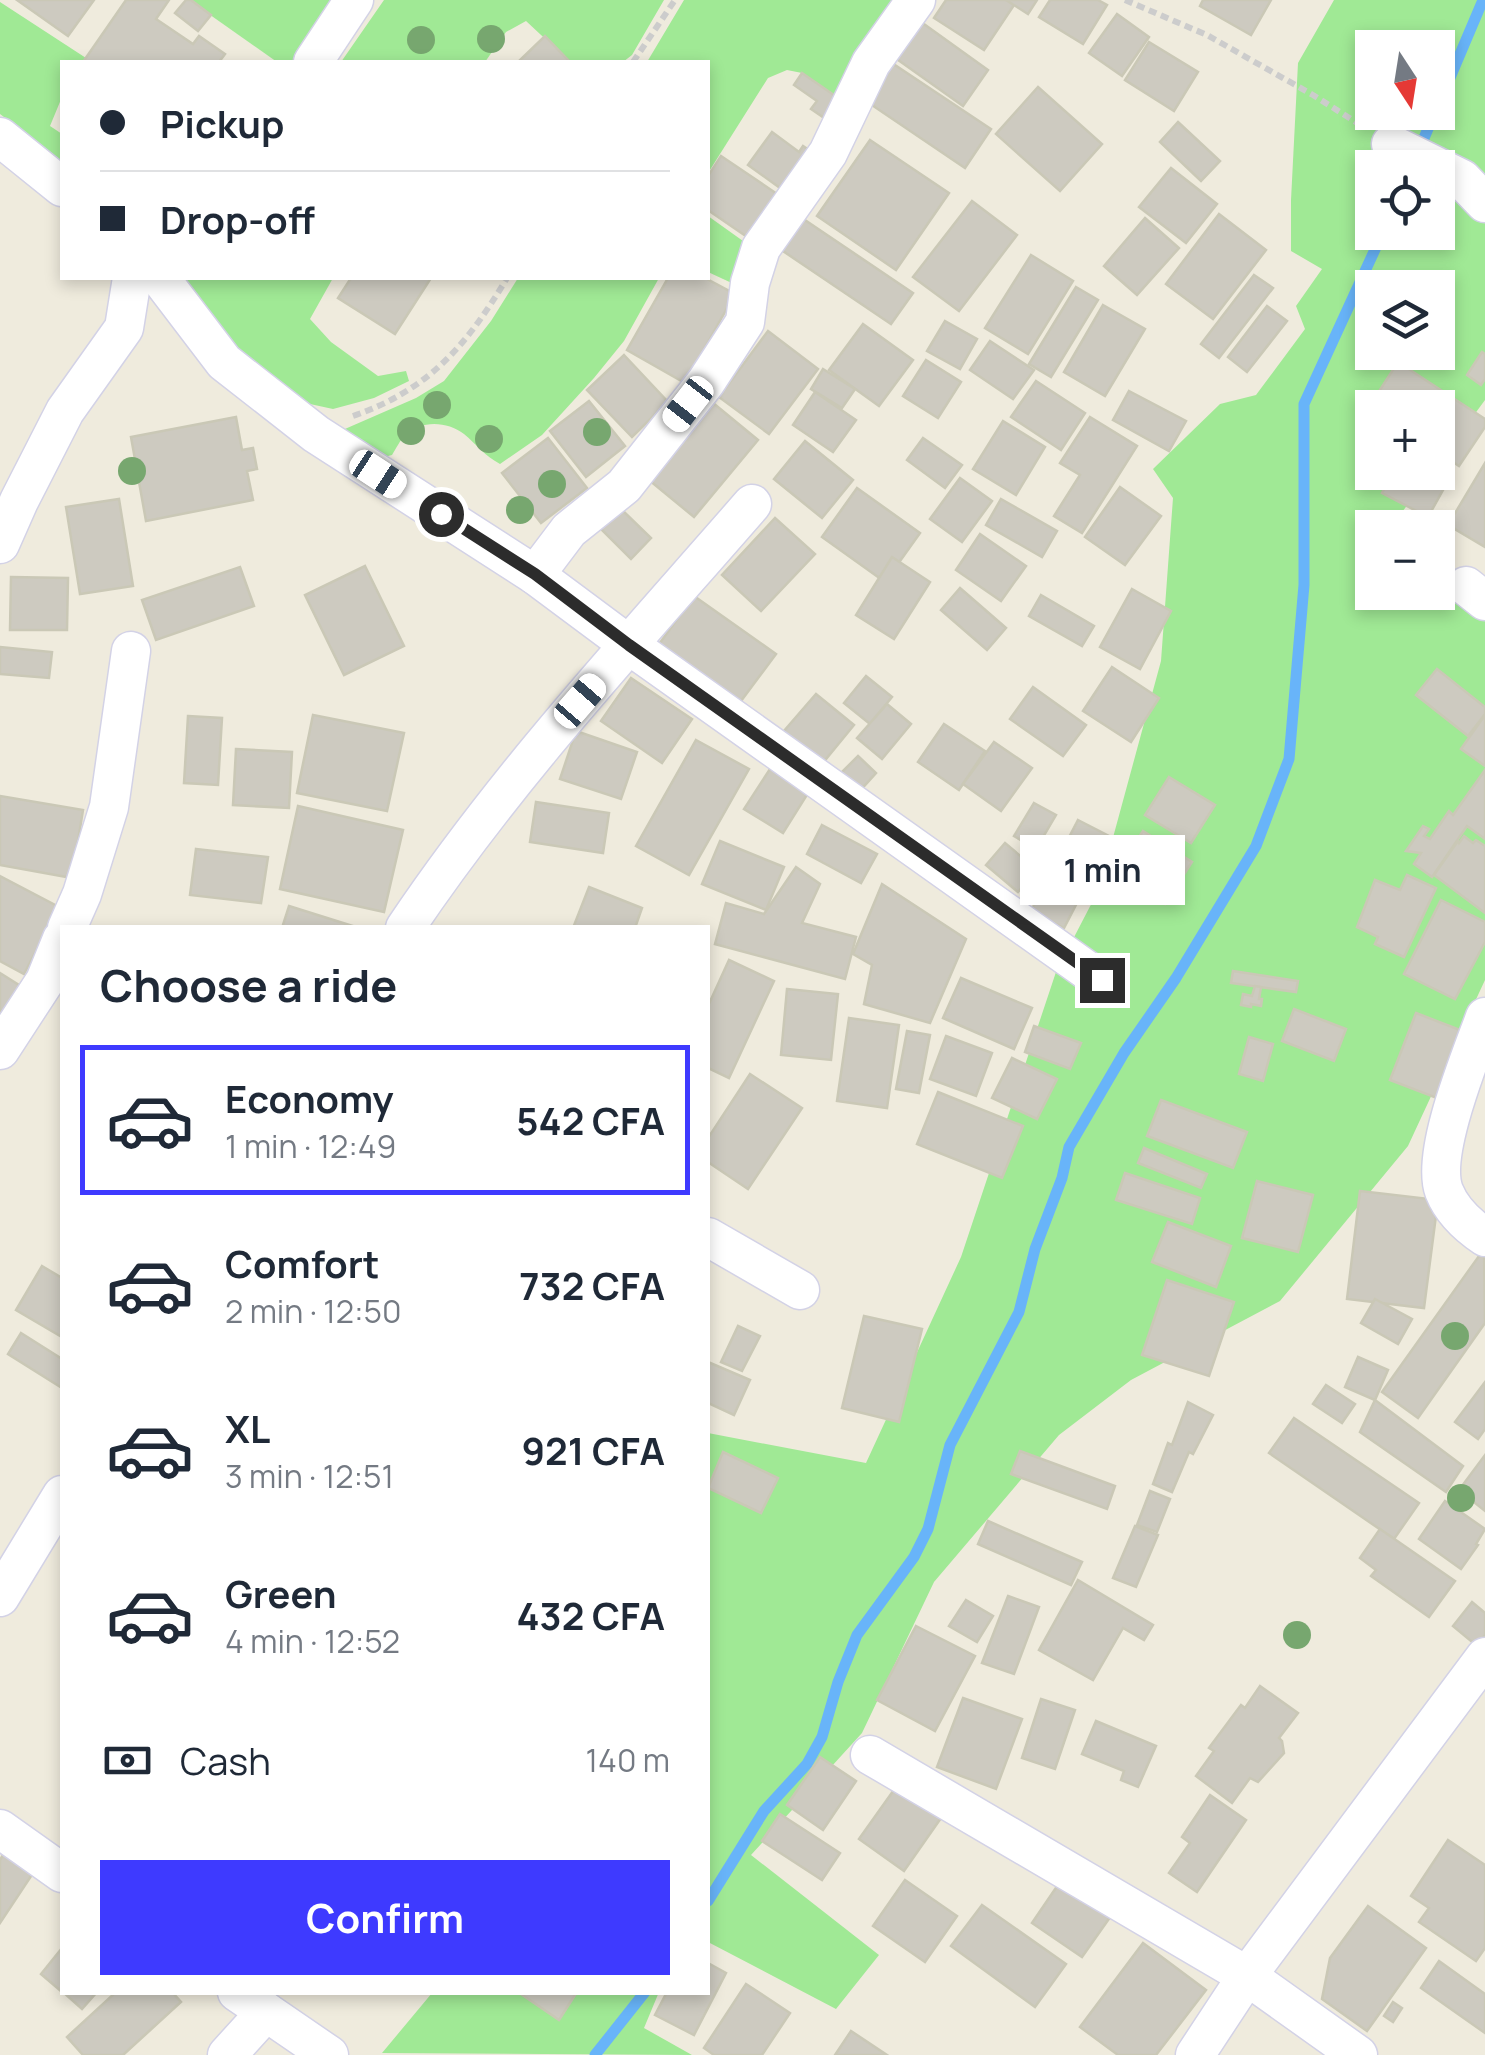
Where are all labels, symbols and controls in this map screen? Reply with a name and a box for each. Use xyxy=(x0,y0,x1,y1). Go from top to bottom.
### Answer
north arrow xyxy=(1355,30,1455,130)
map controls xyxy=(1355,30,1455,610)
text: Pickup xyxy=(160,97,284,149)
button: locate xyxy=(1355,150,1455,250)
text: Drop-off xyxy=(160,193,315,245)
button: layers xyxy=(1355,270,1455,370)
car xyxy=(658,371,718,437)
button: + xyxy=(1355,390,1455,490)
car xyxy=(345,445,411,503)
route start xyxy=(419,492,464,537)
button: − xyxy=(1355,510,1455,610)
car xyxy=(549,669,611,733)
callout: 1 min xyxy=(1020,835,1184,905)
text: 1 min xyxy=(1063,848,1142,892)
text: Choose a ride xyxy=(100,954,397,1016)
route end xyxy=(1080,958,1125,1003)
text: Economy xyxy=(225,1072,394,1124)
icon: car xyxy=(105,1075,195,1165)
text: 542 CFA xyxy=(516,1094,665,1146)
text: 1 min · 12:49 xyxy=(225,1124,396,1168)
text: Comfort xyxy=(225,1237,379,1289)
icon: car xyxy=(105,1240,195,1330)
text: 732 CFA xyxy=(519,1259,665,1311)
text: 2 min · 12:50 xyxy=(225,1289,402,1333)
text: XL xyxy=(225,1402,270,1454)
icon: car xyxy=(105,1405,195,1495)
text: 921 CFA xyxy=(521,1424,665,1476)
text: 3 min · 12:51 xyxy=(225,1454,394,1498)
text: Green xyxy=(225,1567,337,1619)
icon: car xyxy=(105,1570,195,1660)
text: 432 CFA xyxy=(516,1589,665,1641)
text: 4 min · 12:52 xyxy=(225,1619,400,1663)
icon: cash xyxy=(100,1733,155,1788)
text: Cash xyxy=(180,1734,271,1786)
text: 140 m xyxy=(586,1738,670,1782)
button: Confirm xyxy=(100,1860,670,1975)

